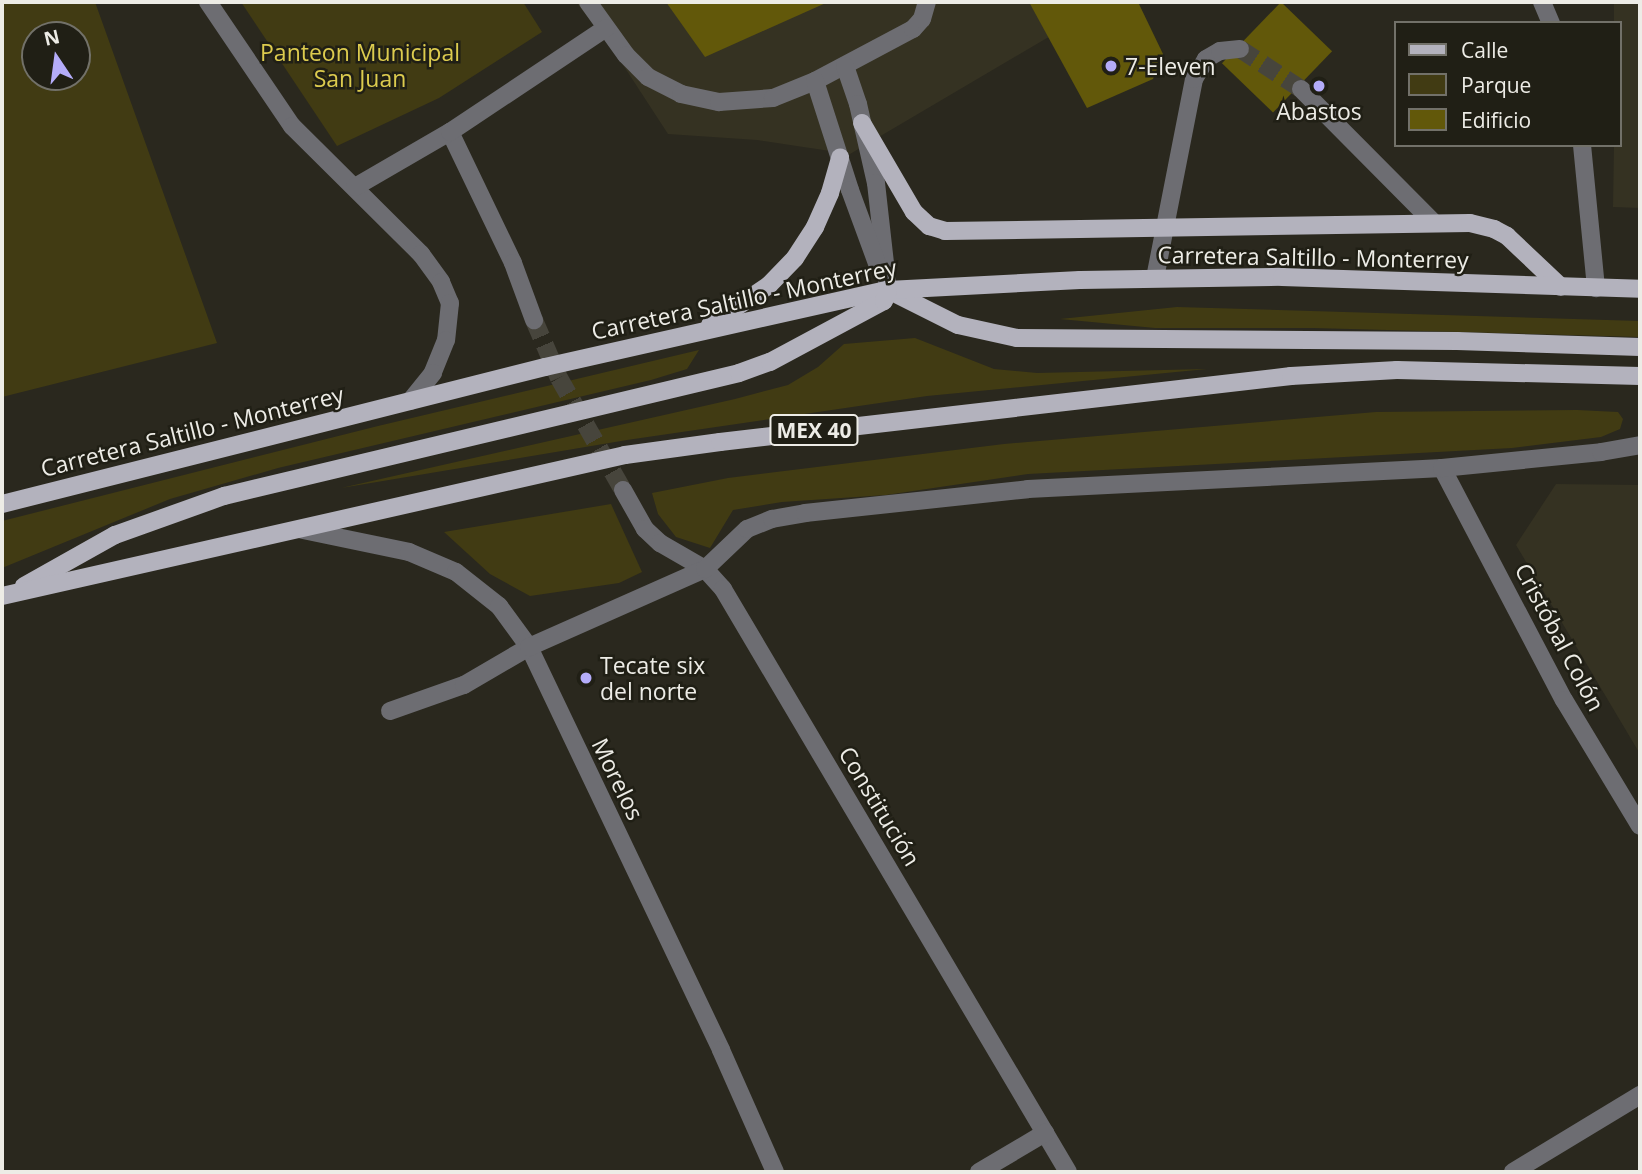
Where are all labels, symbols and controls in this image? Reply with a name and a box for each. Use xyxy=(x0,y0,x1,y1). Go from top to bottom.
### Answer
north arrow xyxy=(21,21,91,91)
legend xyxy=(1394,21,1621,147)
text: N xyxy=(41,23,62,52)
text: Calle xyxy=(1461,36,1508,64)
park label: Panteon Municipal San Juan xyxy=(260,38,460,92)
place label: 7-Eleven xyxy=(1125,52,1216,80)
marker: 7-Eleven xyxy=(1103,58,1119,74)
text: Parque xyxy=(1461,71,1531,99)
marker: Abastos xyxy=(1311,78,1327,94)
place label: Abastos xyxy=(1276,97,1362,125)
text: Edificio xyxy=(1461,106,1531,134)
street label: Carretera Saltillo - Monterrey xyxy=(1157,240,1469,274)
street label: Carretera Saltillo - Monterrey xyxy=(589,253,899,345)
street label: Carretera Saltillo - Monterrey xyxy=(38,380,346,482)
road number: MEX 40 xyxy=(768,412,860,448)
street label: Cristóbal Colón xyxy=(1509,558,1611,716)
place label: Tecate six del norte xyxy=(600,651,705,705)
marker: Tecate six del norte xyxy=(578,670,594,686)
street label: Morelos xyxy=(586,734,650,824)
street label: Constitución xyxy=(834,741,926,871)

